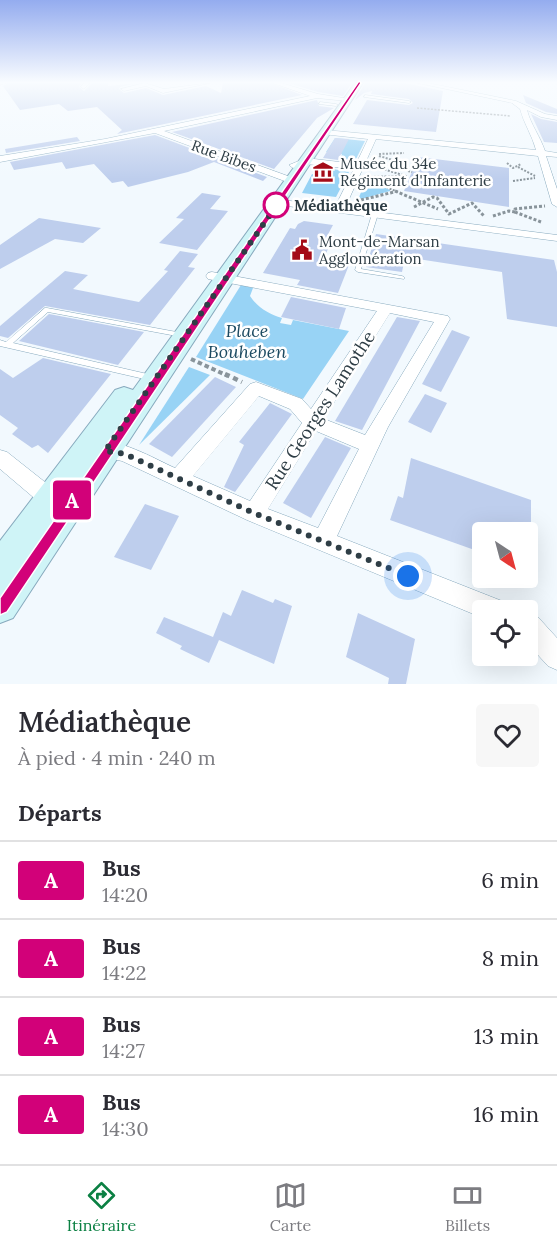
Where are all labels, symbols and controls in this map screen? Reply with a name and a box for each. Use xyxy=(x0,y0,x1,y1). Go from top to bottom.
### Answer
street label: Rue Bibes xyxy=(189,135,259,177)
place label: Musée du 34e Régiment d'Infanterie xyxy=(340,154,491,190)
museum icon: Musée du 34e Régiment d'Infanterie xyxy=(311,160,335,184)
marker: Médiathèque xyxy=(263,192,289,218)
place label: Médiathèque xyxy=(294,196,387,215)
place label: Mont-de-Marsan Agglomération xyxy=(318,232,440,268)
public building icon: Mont-de-Marsan Agglomération xyxy=(290,238,314,262)
park label: Place Bouheben xyxy=(208,319,286,363)
street label: Rue Georges Lamothe xyxy=(260,326,380,494)
line badge: A xyxy=(52,480,92,520)
text: A xyxy=(65,487,79,514)
north arrow xyxy=(472,522,538,588)
map controls xyxy=(472,522,538,666)
your location xyxy=(393,561,423,591)
button: locate xyxy=(472,600,538,666)
text: Médiathèque xyxy=(18,704,191,740)
button: heart xyxy=(476,704,539,767)
text: À pied · 4 min · 240 m xyxy=(18,745,216,770)
text: Départs xyxy=(18,799,102,827)
text: Bus xyxy=(102,854,141,882)
text: 6 min xyxy=(481,866,539,894)
text: A xyxy=(44,867,58,894)
text: 14:20 xyxy=(102,882,148,907)
text: Bus xyxy=(102,932,141,960)
text: 8 min xyxy=(482,944,539,972)
text: A xyxy=(44,945,58,972)
text: 14:22 xyxy=(102,960,147,985)
text: Bus xyxy=(102,1010,141,1038)
text: 13 min xyxy=(474,1022,539,1050)
text: A xyxy=(44,1023,58,1050)
text: 14:27 xyxy=(102,1038,145,1063)
text: Bus xyxy=(102,1088,141,1116)
text: 16 min xyxy=(473,1100,539,1128)
text: A xyxy=(44,1101,58,1128)
text: 14:30 xyxy=(102,1116,149,1141)
tab: Itinéraire xyxy=(67,1179,136,1235)
tab: Carte xyxy=(270,1179,311,1235)
tab: Billets xyxy=(445,1179,490,1235)

